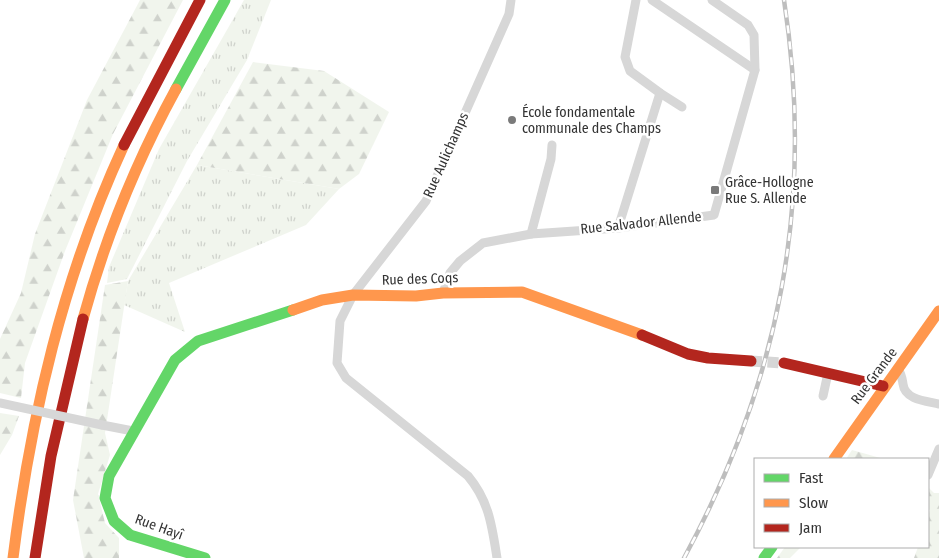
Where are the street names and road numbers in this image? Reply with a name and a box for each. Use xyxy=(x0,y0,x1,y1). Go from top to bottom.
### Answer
street label: Rue Aulichamps xyxy=(420,110,472,200)
street label: Rue Salvador Allende xyxy=(580,208,702,238)
street label: Rue des Coqs xyxy=(381,269,459,289)
street label: Rue Grande xyxy=(847,344,901,408)
street label: Rue Hayî xyxy=(133,510,186,544)

